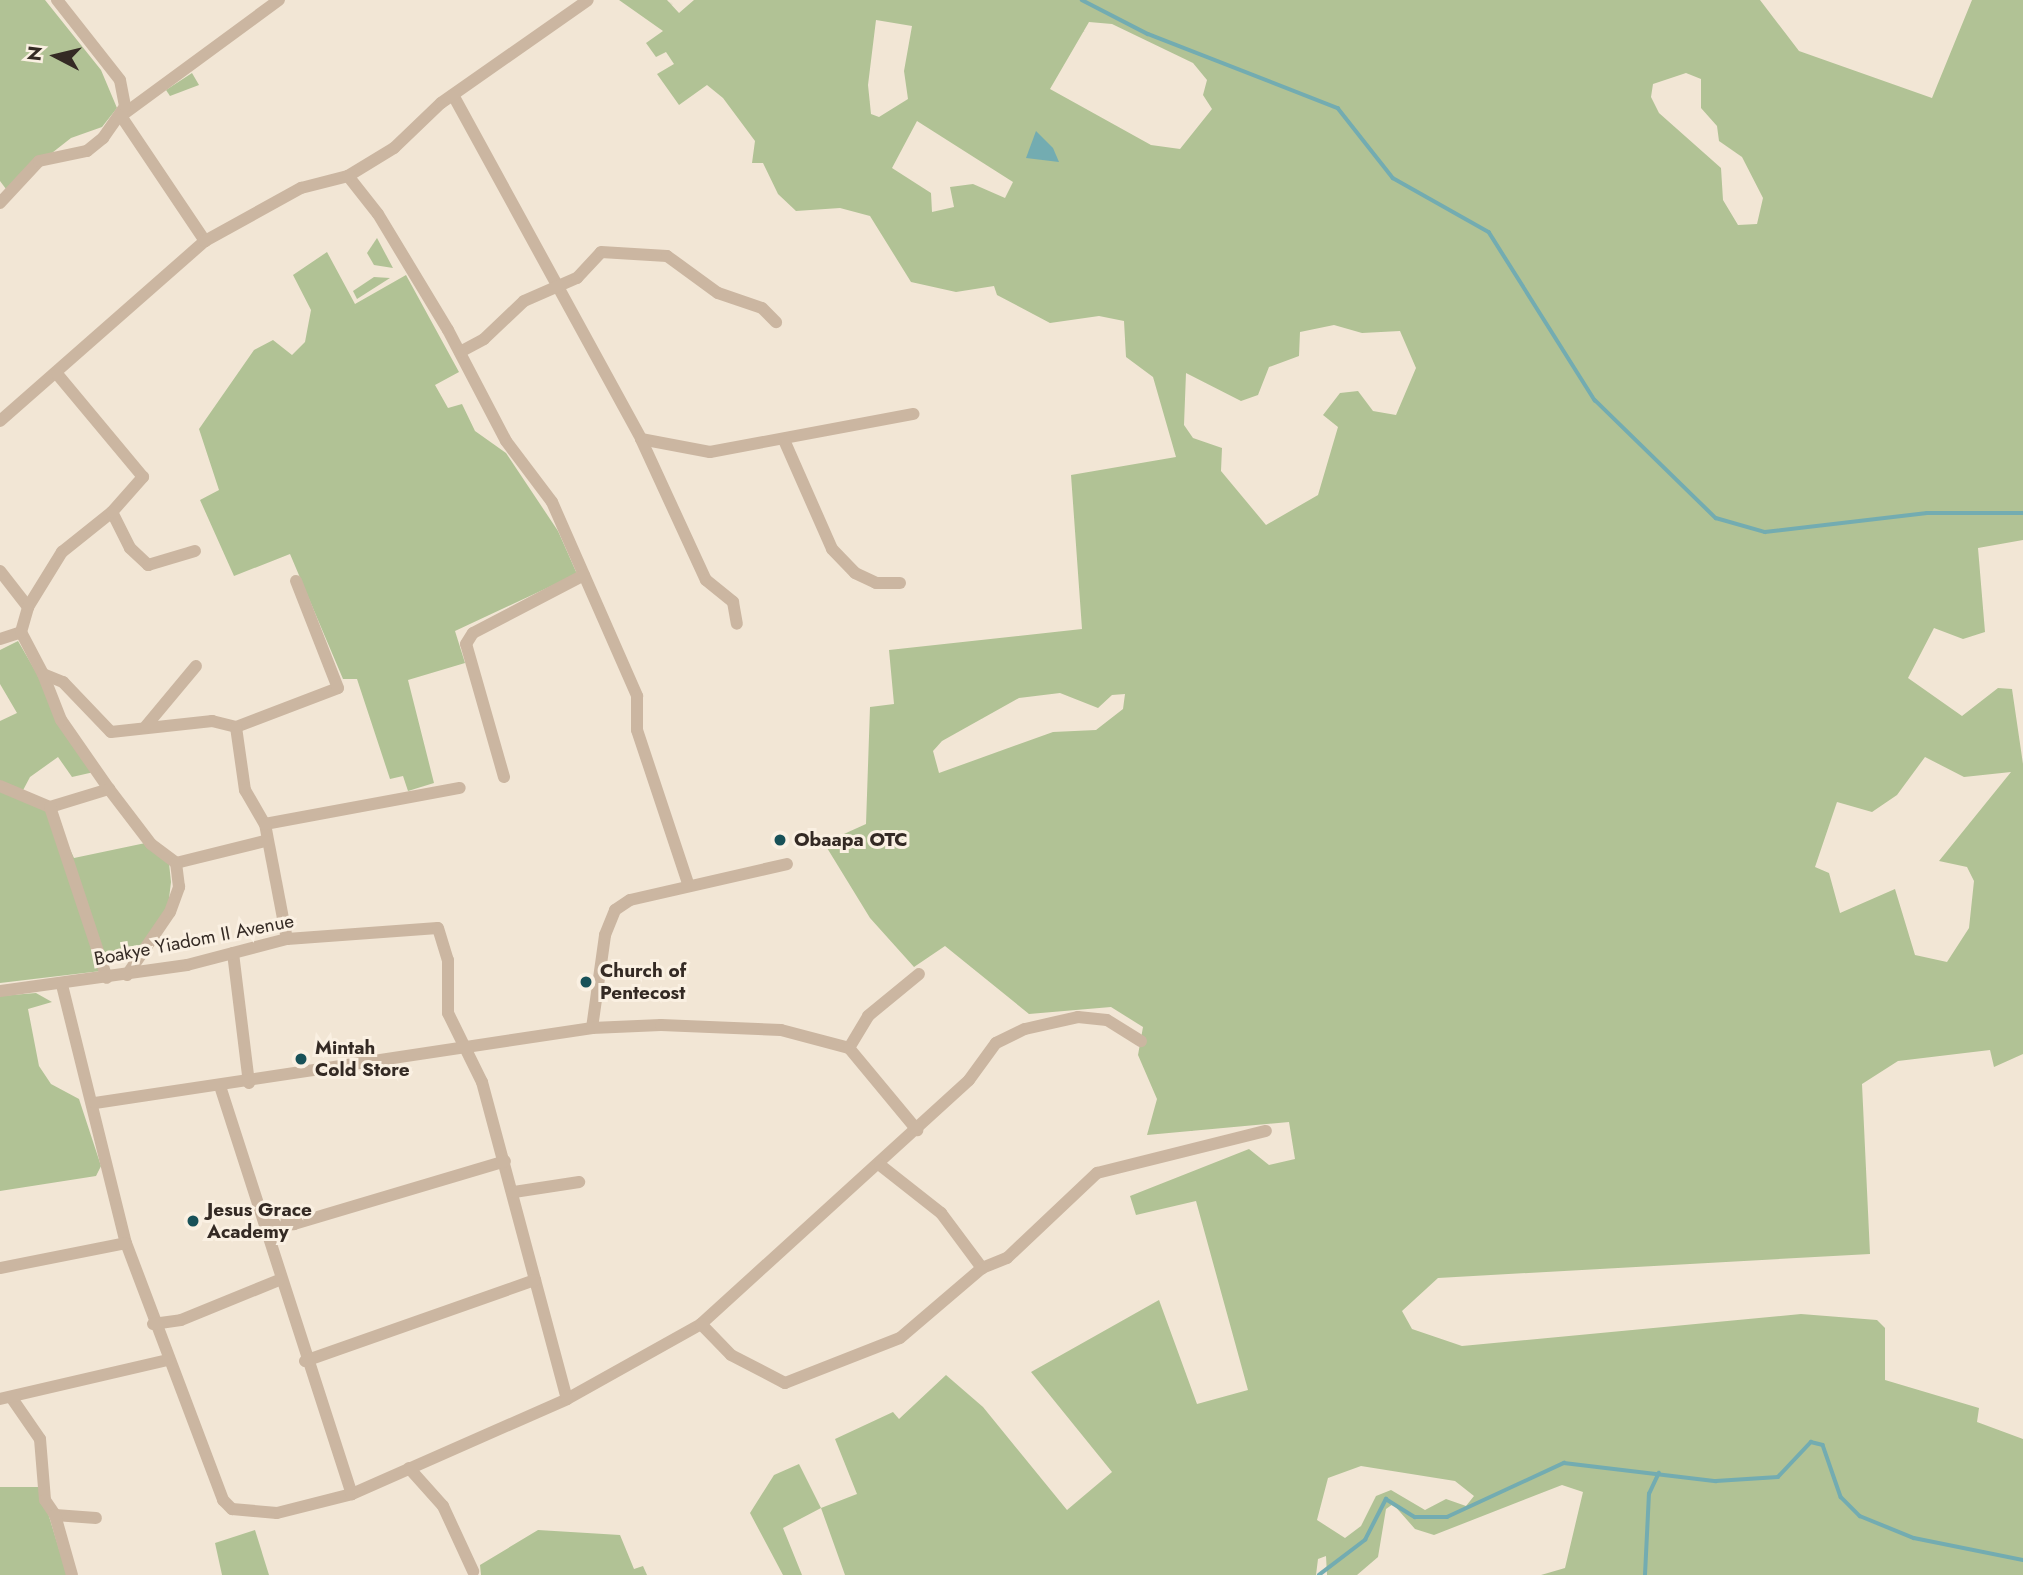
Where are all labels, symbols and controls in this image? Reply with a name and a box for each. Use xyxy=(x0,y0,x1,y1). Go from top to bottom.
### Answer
north arrow xyxy=(21,21,91,91)
text: N xyxy=(20,44,49,63)
place label: Obaapa OTC xyxy=(794,829,908,851)
marker: Obaapa OTC xyxy=(772,832,788,848)
street label: Boakye Yiadom II Avenue xyxy=(92,909,296,971)
place label: Church of Pentecost xyxy=(600,960,686,1004)
marker: Church of Pentecost xyxy=(578,974,594,990)
place label: Mintah Cold Store xyxy=(315,1037,410,1081)
marker: Mintah Cold Store xyxy=(293,1051,309,1067)
place label: Jesus Grace Academy xyxy=(207,1199,312,1243)
marker: Jesus Grace Academy xyxy=(185,1213,201,1229)

